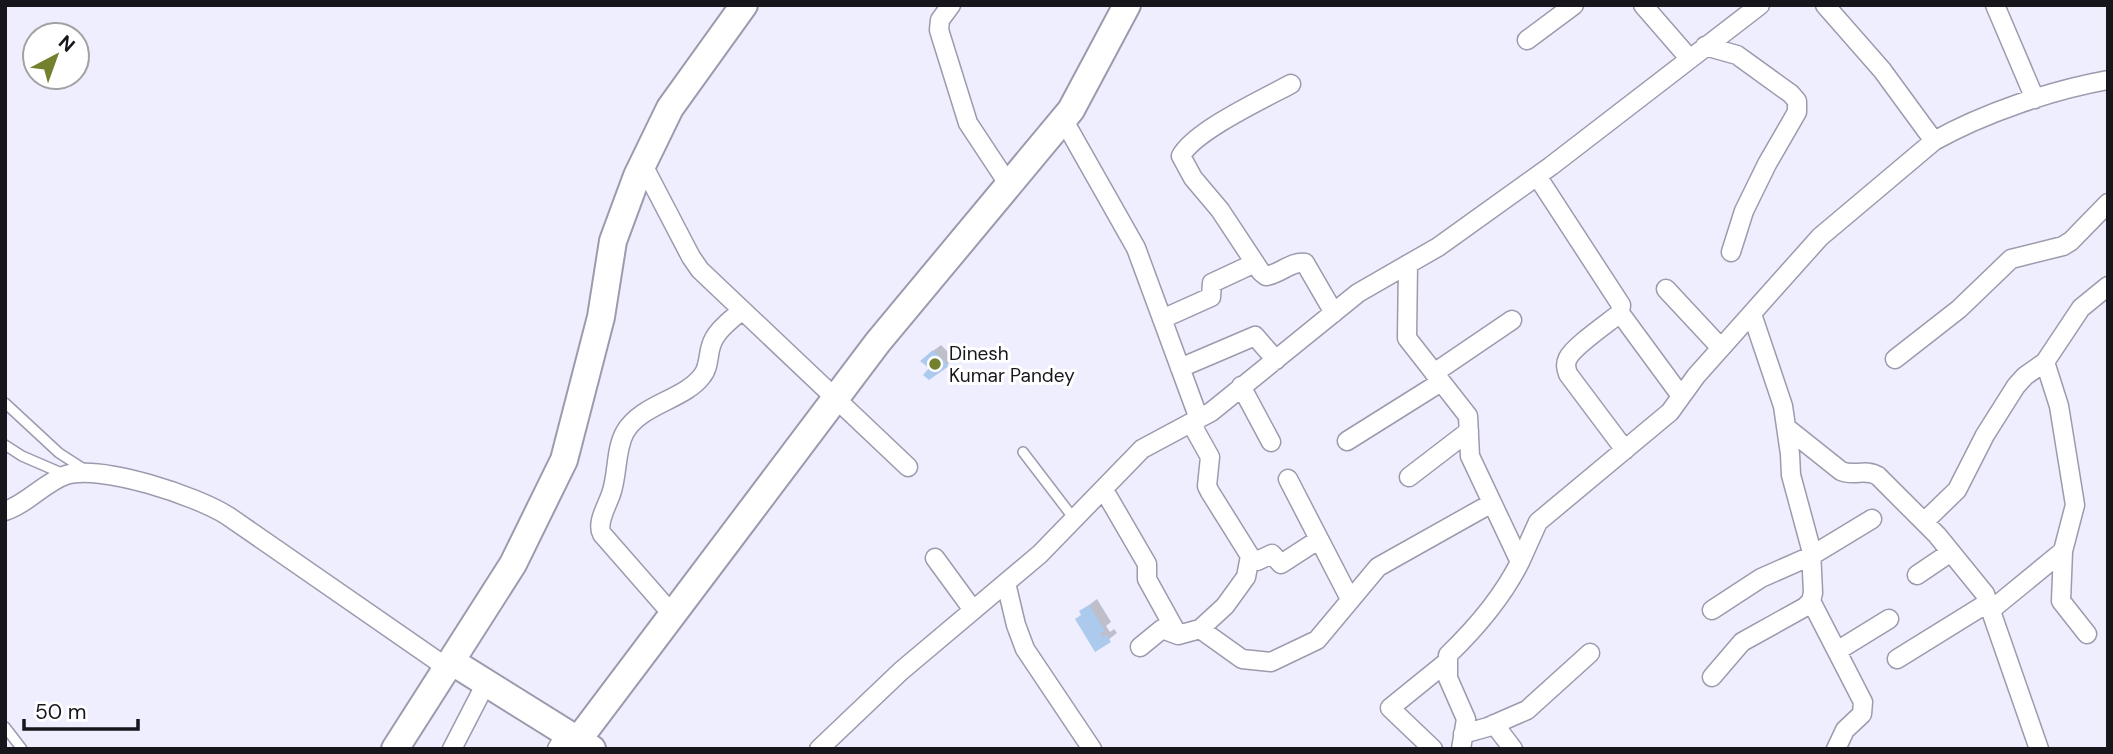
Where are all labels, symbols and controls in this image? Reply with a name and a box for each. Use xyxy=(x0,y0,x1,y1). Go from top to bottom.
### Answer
north arrow xyxy=(21,21,91,91)
text: N xyxy=(53,30,80,58)
place label: Dinesh Kumar Pandey xyxy=(949,341,1075,388)
marker: Dinesh Kumar Pandey xyxy=(927,356,943,372)
scale bar xyxy=(24,688,138,732)
text: 50 m xyxy=(35,698,86,726)

